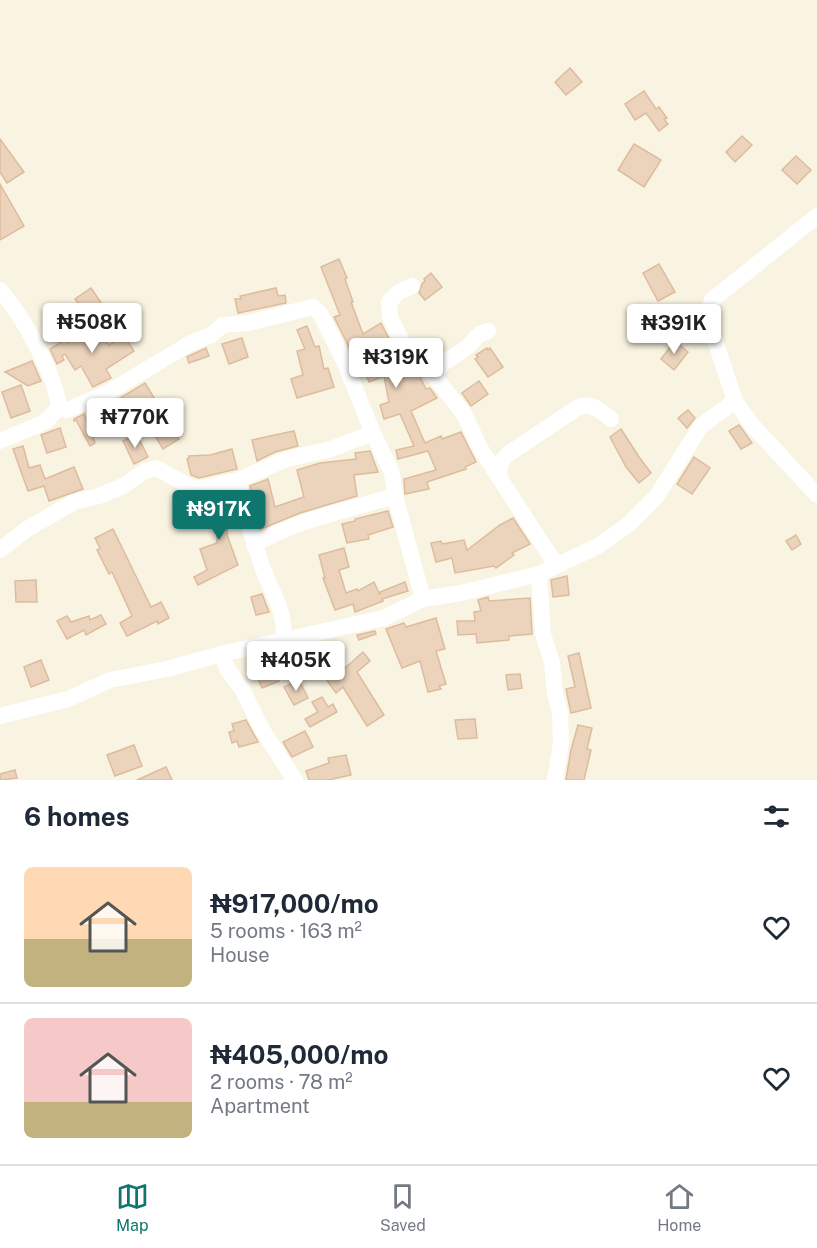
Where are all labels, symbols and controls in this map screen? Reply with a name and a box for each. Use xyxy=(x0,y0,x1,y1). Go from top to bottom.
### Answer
pin: ₦508K xyxy=(50,303,134,354)
pin: ₦391K xyxy=(632,304,716,355)
text: ₦508K xyxy=(57,310,127,334)
text: ₦391K xyxy=(641,311,707,335)
pin: ₦319K xyxy=(354,338,438,389)
text: ₦319K xyxy=(363,345,429,369)
pin: ₦770K xyxy=(93,398,177,449)
text: ₦770K xyxy=(101,405,169,429)
pin: ₦917K xyxy=(177,490,261,541)
text: ₦917K xyxy=(186,497,252,521)
pin: ₦405K xyxy=(254,641,338,692)
text: ₦405K xyxy=(261,648,331,672)
icon: filters xyxy=(760,800,793,833)
text: 6 homes xyxy=(24,801,129,832)
text: ₦917,000/mo xyxy=(210,888,379,919)
icon: home xyxy=(72,891,144,963)
icon: heart xyxy=(760,911,793,944)
text: 5 rooms · 163 m² xyxy=(210,919,362,943)
text: House xyxy=(210,943,270,967)
text: ₦405,000/mo xyxy=(210,1039,388,1070)
icon: home xyxy=(72,1042,144,1114)
icon: heart xyxy=(760,1062,793,1095)
text: 2 rooms · 78 m² xyxy=(210,1070,353,1094)
text: Apartment xyxy=(210,1094,310,1118)
tab: Map xyxy=(116,1180,149,1235)
tab: Saved xyxy=(380,1180,426,1235)
tab: Home xyxy=(657,1180,701,1235)

